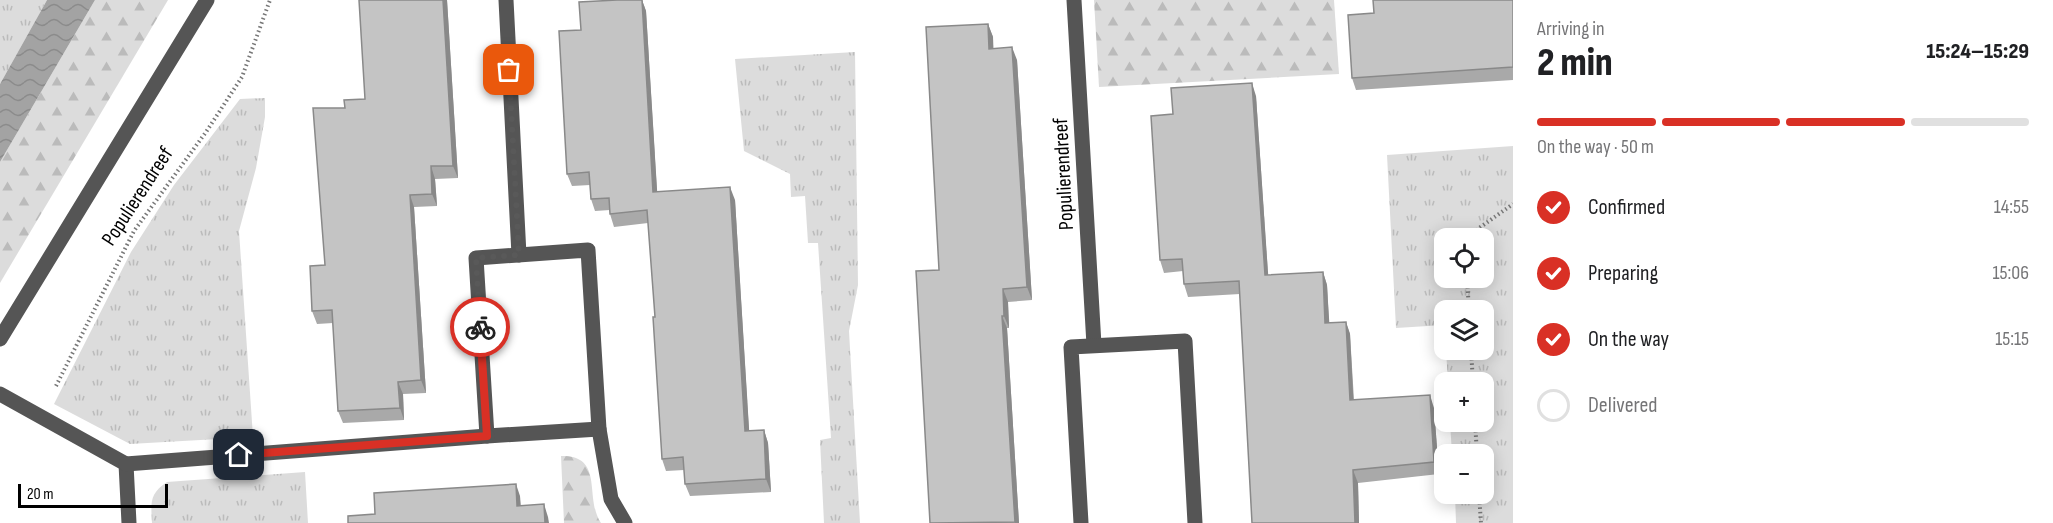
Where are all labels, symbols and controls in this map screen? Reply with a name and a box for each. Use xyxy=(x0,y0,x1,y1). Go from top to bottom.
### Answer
text: Arriving in xyxy=(1537,17,1605,41)
text: 15:24–15:29 xyxy=(1926,38,2029,65)
text: 2 min xyxy=(1537,40,1613,87)
pin xyxy=(483,44,534,95)
icon: bag xyxy=(492,53,525,86)
street label: Populierendreef xyxy=(1048,116,1079,231)
text: On the way · 50 m xyxy=(1537,135,1654,159)
street label: Populierendreef xyxy=(96,142,179,250)
icon: check xyxy=(1537,191,1570,224)
text: Confirmed xyxy=(1588,194,1665,221)
text: 14:55 xyxy=(1994,195,2029,219)
map controls xyxy=(1434,228,1494,504)
button: locate xyxy=(1434,228,1494,288)
icon: check xyxy=(1537,257,1570,290)
text: Preparing xyxy=(1588,260,1658,287)
text: 15:06 xyxy=(1993,261,2029,285)
courier xyxy=(450,297,510,357)
button: layers xyxy=(1434,300,1494,360)
icon: bike xyxy=(464,311,497,344)
icon: check xyxy=(1537,323,1570,356)
text: On the way xyxy=(1588,326,1669,353)
text: 15:15 xyxy=(1995,327,2029,351)
button: + xyxy=(1434,372,1494,432)
text: Delivered xyxy=(1588,392,1657,419)
pin xyxy=(213,429,264,480)
icon: home xyxy=(222,438,255,471)
button: − xyxy=(1434,444,1494,504)
scale bar xyxy=(18,481,168,508)
text: 20 m xyxy=(27,485,54,504)

